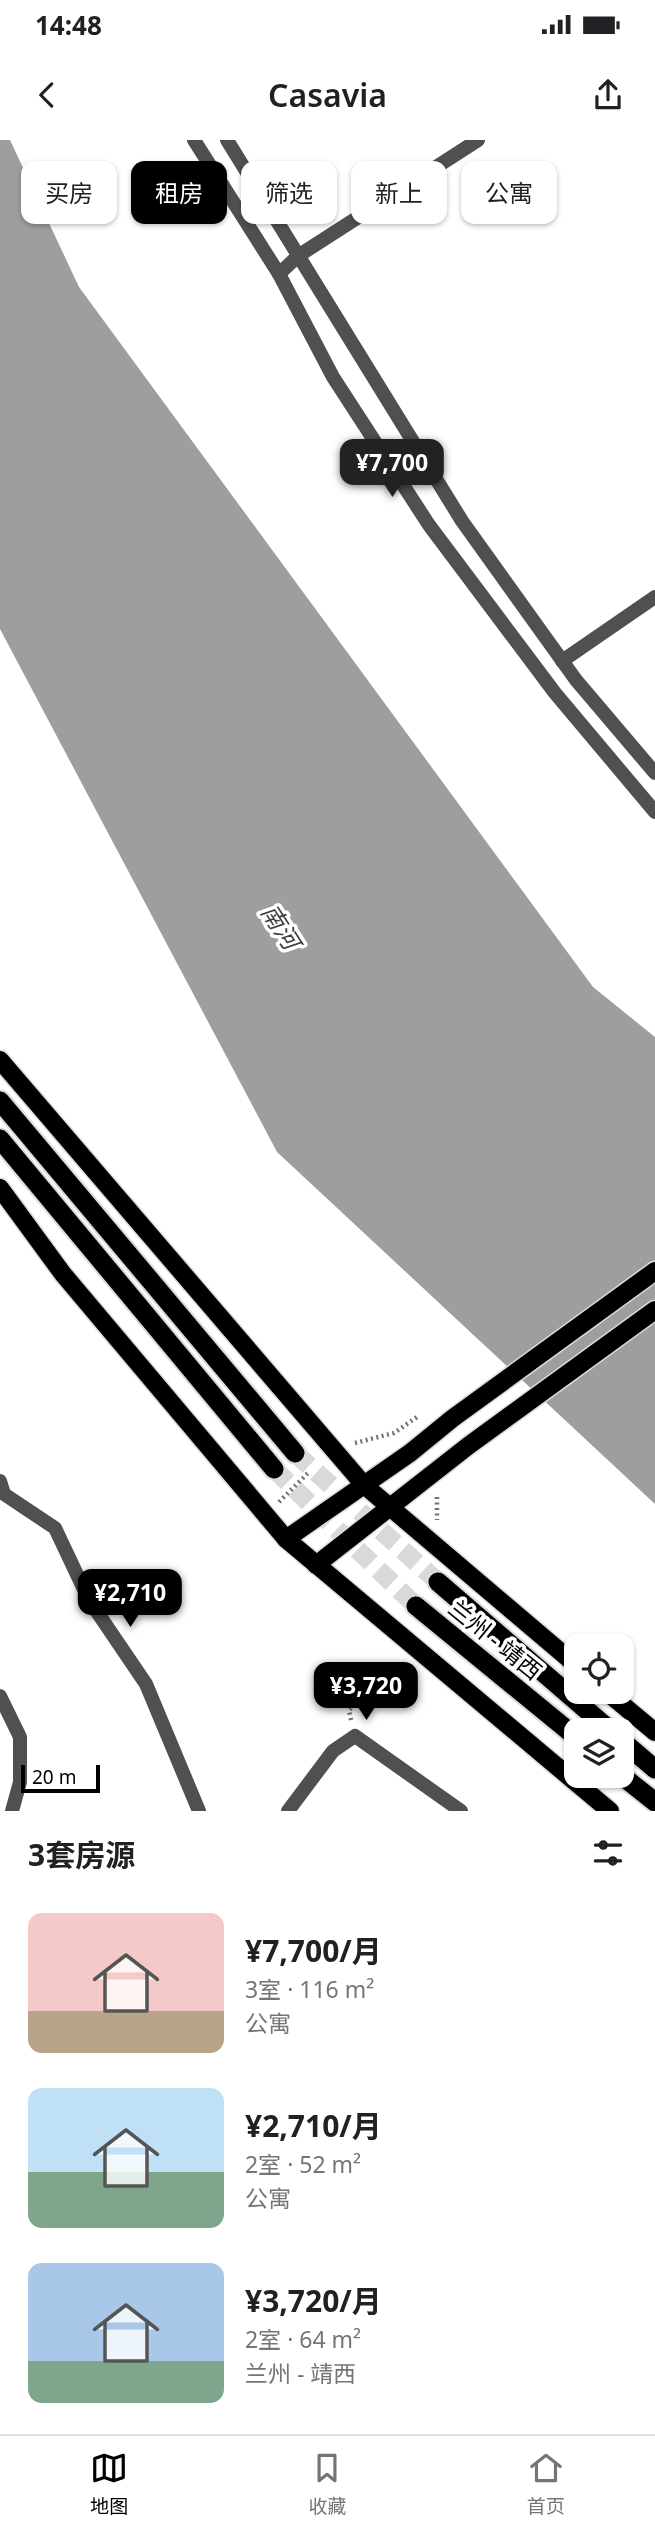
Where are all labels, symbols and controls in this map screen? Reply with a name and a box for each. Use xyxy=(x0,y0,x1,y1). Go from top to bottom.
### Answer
text: 14:48 xyxy=(35,7,102,43)
text: Casavia xyxy=(268,73,387,116)
icon: back xyxy=(28,76,66,114)
icon: share xyxy=(589,76,627,114)
chip: 买房 xyxy=(21,161,117,224)
chip: 租房 xyxy=(131,161,227,224)
chip: 筛选 xyxy=(241,161,337,224)
chip: 新上 xyxy=(351,161,447,224)
chip: 公寓 xyxy=(461,161,557,224)
pin: ¥7,700 xyxy=(335,440,449,499)
text: ¥7,700 xyxy=(356,446,428,478)
water label: 南河 xyxy=(254,897,310,959)
pin: ¥2,710 xyxy=(73,1570,187,1629)
text: ¥2,710 xyxy=(94,1576,166,1608)
street label: 兰州 - 靖西 xyxy=(442,1592,549,1687)
map controls xyxy=(564,1634,634,1788)
button: locate xyxy=(564,1634,634,1704)
pin: ¥3,720 xyxy=(309,1662,423,1722)
text: ¥3,720 xyxy=(330,1669,402,1701)
button: layers xyxy=(564,1718,634,1788)
scale bar xyxy=(21,1762,100,1794)
text: 20 m xyxy=(32,1764,76,1790)
text: 3套房源 xyxy=(28,1834,135,1875)
icon: filters xyxy=(589,1834,627,1872)
text: ¥7,700/月 xyxy=(245,1930,382,1971)
icon: home xyxy=(84,1941,168,2025)
text: 3室 · 116 m² xyxy=(245,1973,374,2005)
text: 公寓 xyxy=(245,2007,291,2039)
text: ¥2,710/月 xyxy=(245,2105,382,2146)
icon: home xyxy=(84,2116,168,2200)
text: 2室 · 52 m² xyxy=(245,2148,361,2180)
text: 公寓 xyxy=(245,2182,291,2214)
text: ¥3,720/月 xyxy=(245,2280,382,2321)
icon: home xyxy=(84,2291,168,2375)
text: 2室 · 64 m² xyxy=(245,2323,361,2355)
text: 兰州 - 靖西 xyxy=(245,2357,356,2389)
tab: 地图 xyxy=(90,2449,128,2519)
tab: 收藏 xyxy=(308,2449,347,2519)
tab: 首页 xyxy=(527,2449,565,2519)

